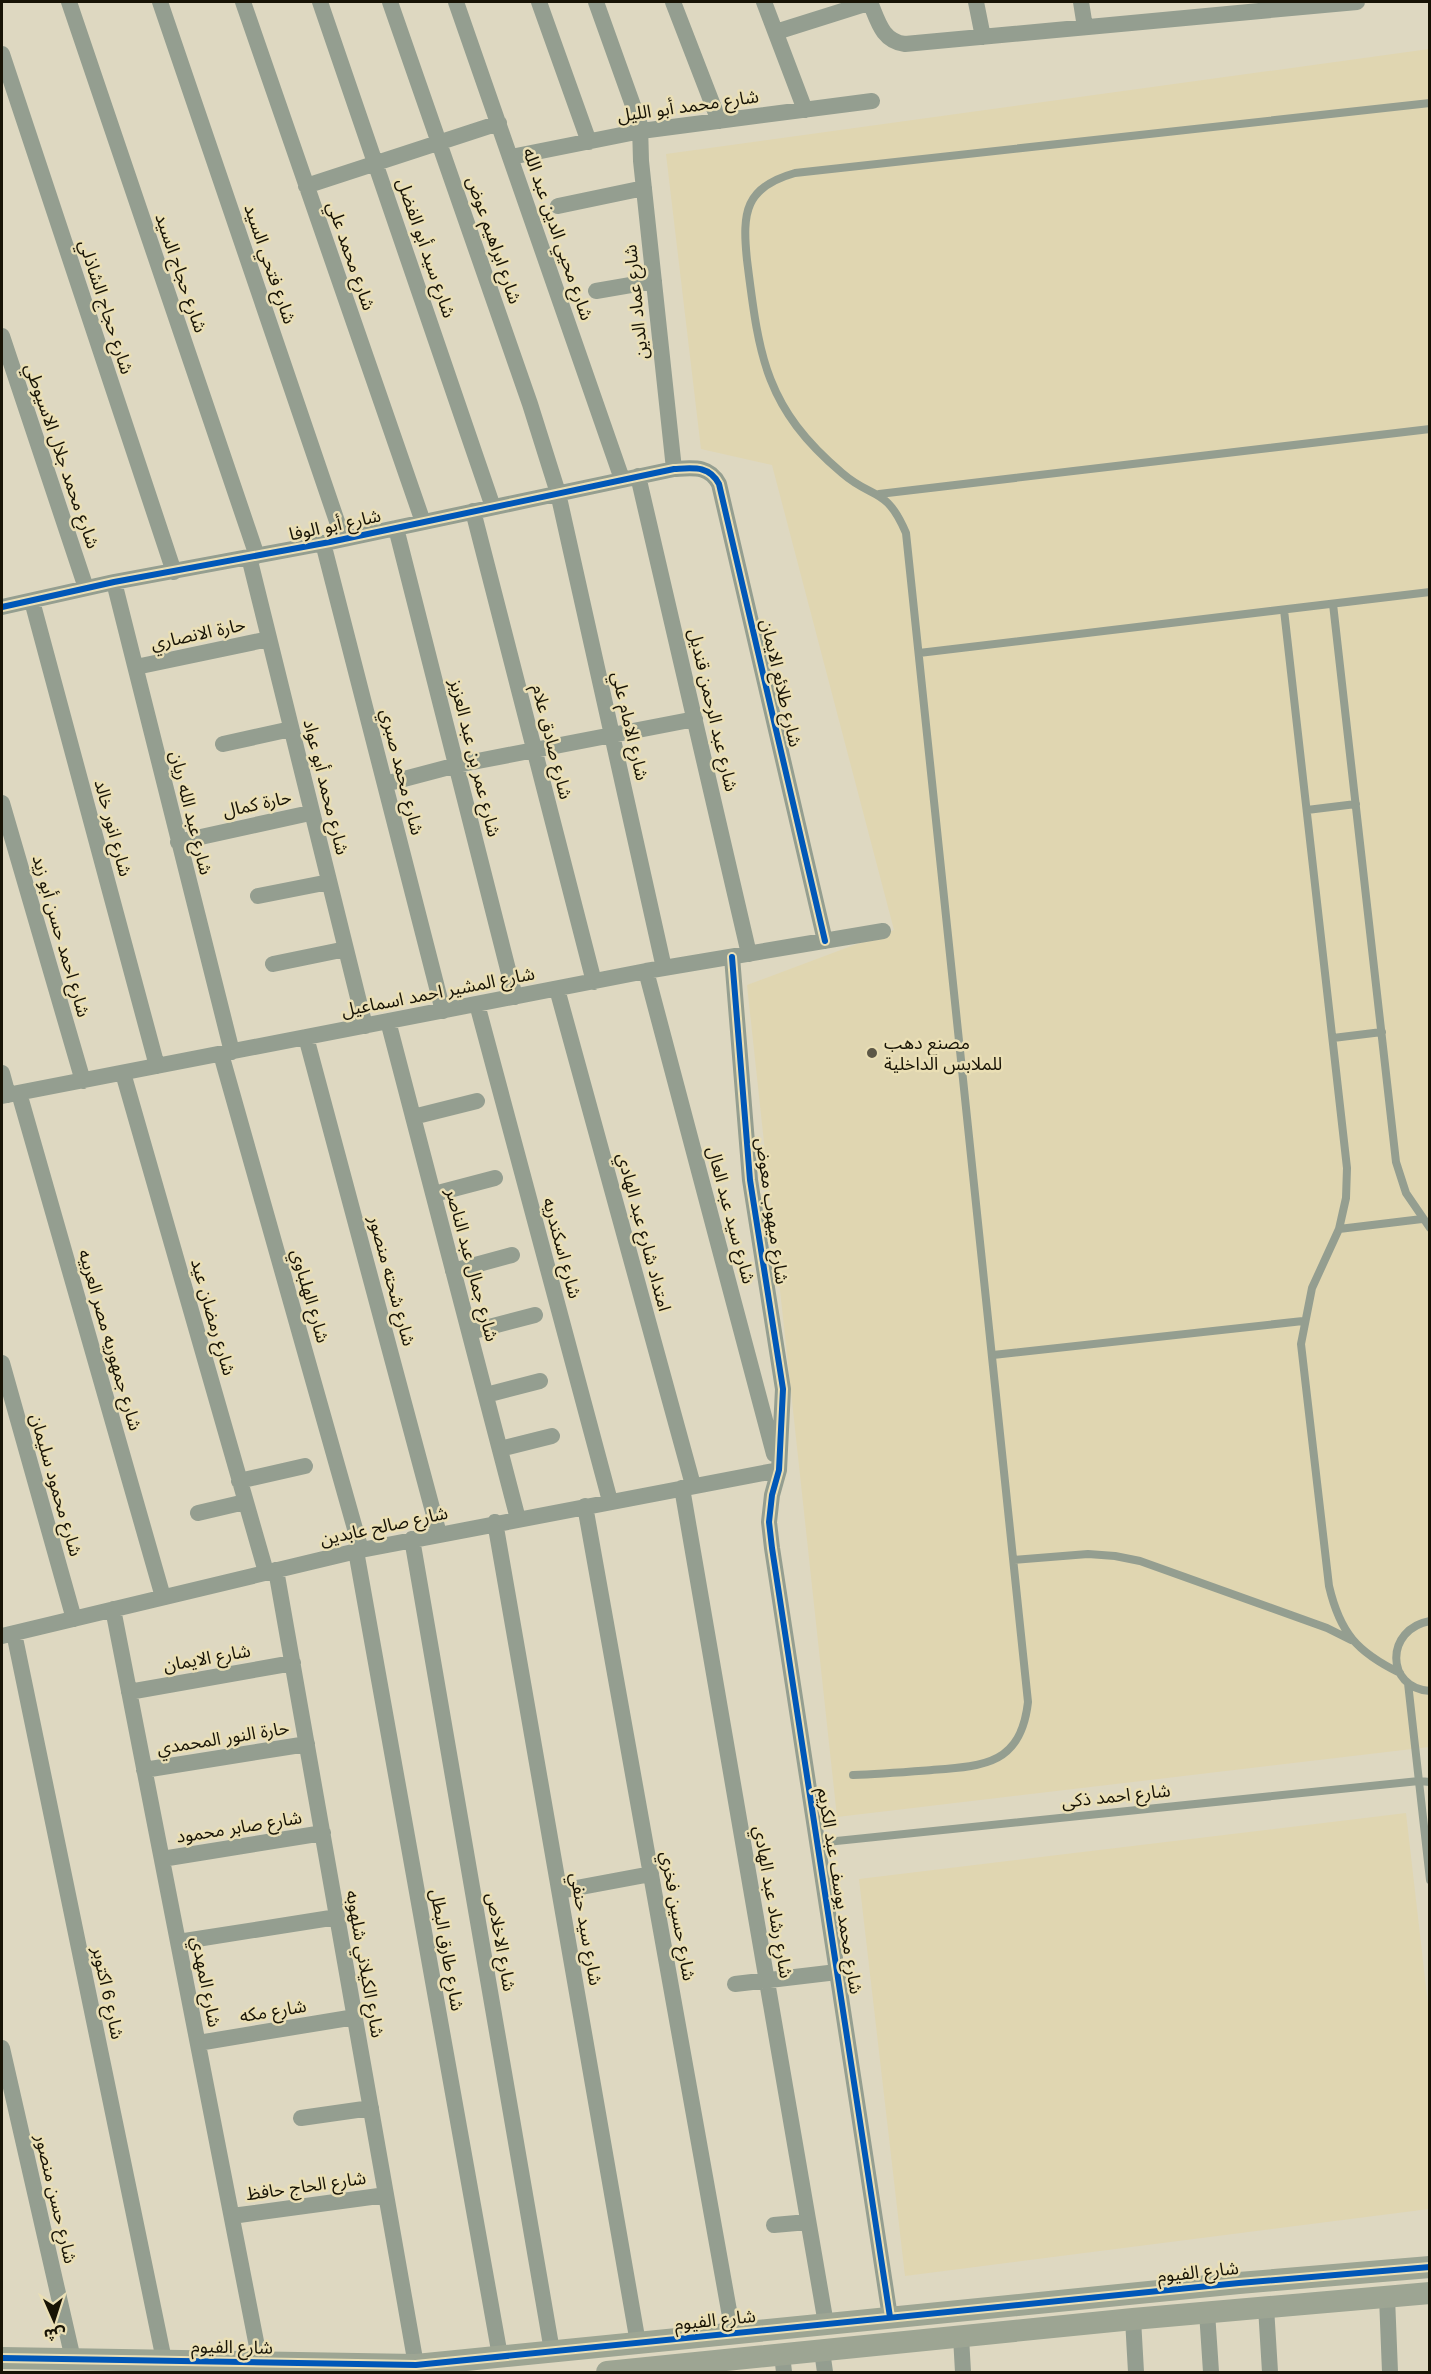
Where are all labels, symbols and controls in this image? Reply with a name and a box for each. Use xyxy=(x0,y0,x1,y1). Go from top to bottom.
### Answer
street label: شارع محمد أبو الليل xyxy=(616,85,761,130)
street label: شارع محيي الدين عبد الله xyxy=(515,145,597,324)
street label: شارع ابراهيم عوض xyxy=(459,174,525,308)
street label: شارع سيد أبو الفضل xyxy=(389,175,460,322)
street label: شارع محمد علي xyxy=(319,199,379,314)
street label: شارع فتحي السيد xyxy=(236,202,300,328)
street label: شارع حجاج السيد xyxy=(148,211,211,336)
street label: شارع حجاج الشاذلي xyxy=(71,237,137,378)
street label: شارع عماد الدين xyxy=(620,243,656,360)
street label: شارع محمد جلال الاسيوطي xyxy=(17,361,103,552)
street label: شارع أبو الوفا xyxy=(287,504,384,548)
street label: حارة الانصاري xyxy=(149,614,248,657)
street label: شارع طلائع الايمان xyxy=(753,617,805,750)
street label: شارع عبد الرحمن قنديل xyxy=(681,627,741,794)
street label: شارع الامام علي xyxy=(604,670,652,783)
street label: شارع عمر بن عبد العزيز xyxy=(442,676,504,840)
street label: شارع صادق علام xyxy=(524,683,576,802)
street label: شارع محمد صبري xyxy=(373,707,427,838)
street label: شارع محمد أبو عواد xyxy=(296,717,354,858)
street label: شارع عبد الله ريان xyxy=(162,749,216,878)
street label: شارع انور خالد xyxy=(87,777,136,880)
street label: حارة كمال xyxy=(221,787,293,822)
street label: شارع احمد حسن أبو زيد xyxy=(24,852,95,1020)
street label: شارع المشير احمد اسماعيل xyxy=(340,963,537,1024)
place label: مصنع دهب للملابس الداخلية xyxy=(884,1033,1002,1075)
marker: مصنع دهب للملابس الداخلية xyxy=(865,1046,879,1060)
street label: شارع ميهوب معوض xyxy=(748,1137,792,1286)
street label: شارع سيد عبد العال xyxy=(699,1144,759,1287)
street label: امتداد شارع عبد الهادي xyxy=(609,1151,675,1315)
street label: شارع جمال عبد الناصر xyxy=(438,1185,502,1345)
street label: شارع اسكندريه xyxy=(535,1195,585,1302)
street label: شارع شحته منصور xyxy=(361,1213,419,1349)
street label: شارع جمهوريه مصر العربيه xyxy=(71,1247,145,1434)
street label: شارع الهلباوي xyxy=(283,1247,333,1346)
street label: شارع رمضان عيد xyxy=(183,1256,239,1379)
street label: شارع محمود سليمان xyxy=(22,1411,86,1560)
street label: شارع صالح عابدين xyxy=(318,1503,451,1553)
street label: شارع الايمان xyxy=(162,1640,253,1679)
street label: حارة النور المحمدي xyxy=(155,1718,291,1761)
street label: شارع احمد ذكى xyxy=(1061,1780,1172,1816)
street label: شارع محمد يوسف عبد الكريم xyxy=(810,1786,866,1996)
street label: شارع صابر محمود xyxy=(175,1807,304,1851)
street label: شارع رشاد عبد الهادي xyxy=(746,1824,796,1980)
street label: شارع حسين فخري xyxy=(653,1850,699,1983)
street label: شارع سيد حنفي xyxy=(562,1871,606,1988)
street label: شارع طارق البطل xyxy=(422,1887,468,2013)
street label: شارع الكيلاني شلهوبه xyxy=(338,1889,388,2040)
street label: شارع الاخلاص xyxy=(479,1891,520,1994)
street label: شارع المهدي xyxy=(183,1935,225,2030)
street label: شارع 6 اكتوبر xyxy=(84,1944,128,2042)
street label: شارع مكه xyxy=(238,1996,308,2030)
street label: شارع حسن منصور xyxy=(27,2131,81,2266)
street label: شارع الحاج حافظ xyxy=(245,2168,368,2208)
street label: شارع الفيوم xyxy=(1156,2258,1240,2290)
north arrow xyxy=(24,2290,84,2350)
street label: شارع الفيوم xyxy=(673,2306,757,2338)
text: ش xyxy=(43,2324,66,2344)
street label: شارع الفيوم xyxy=(191,2336,273,2362)

